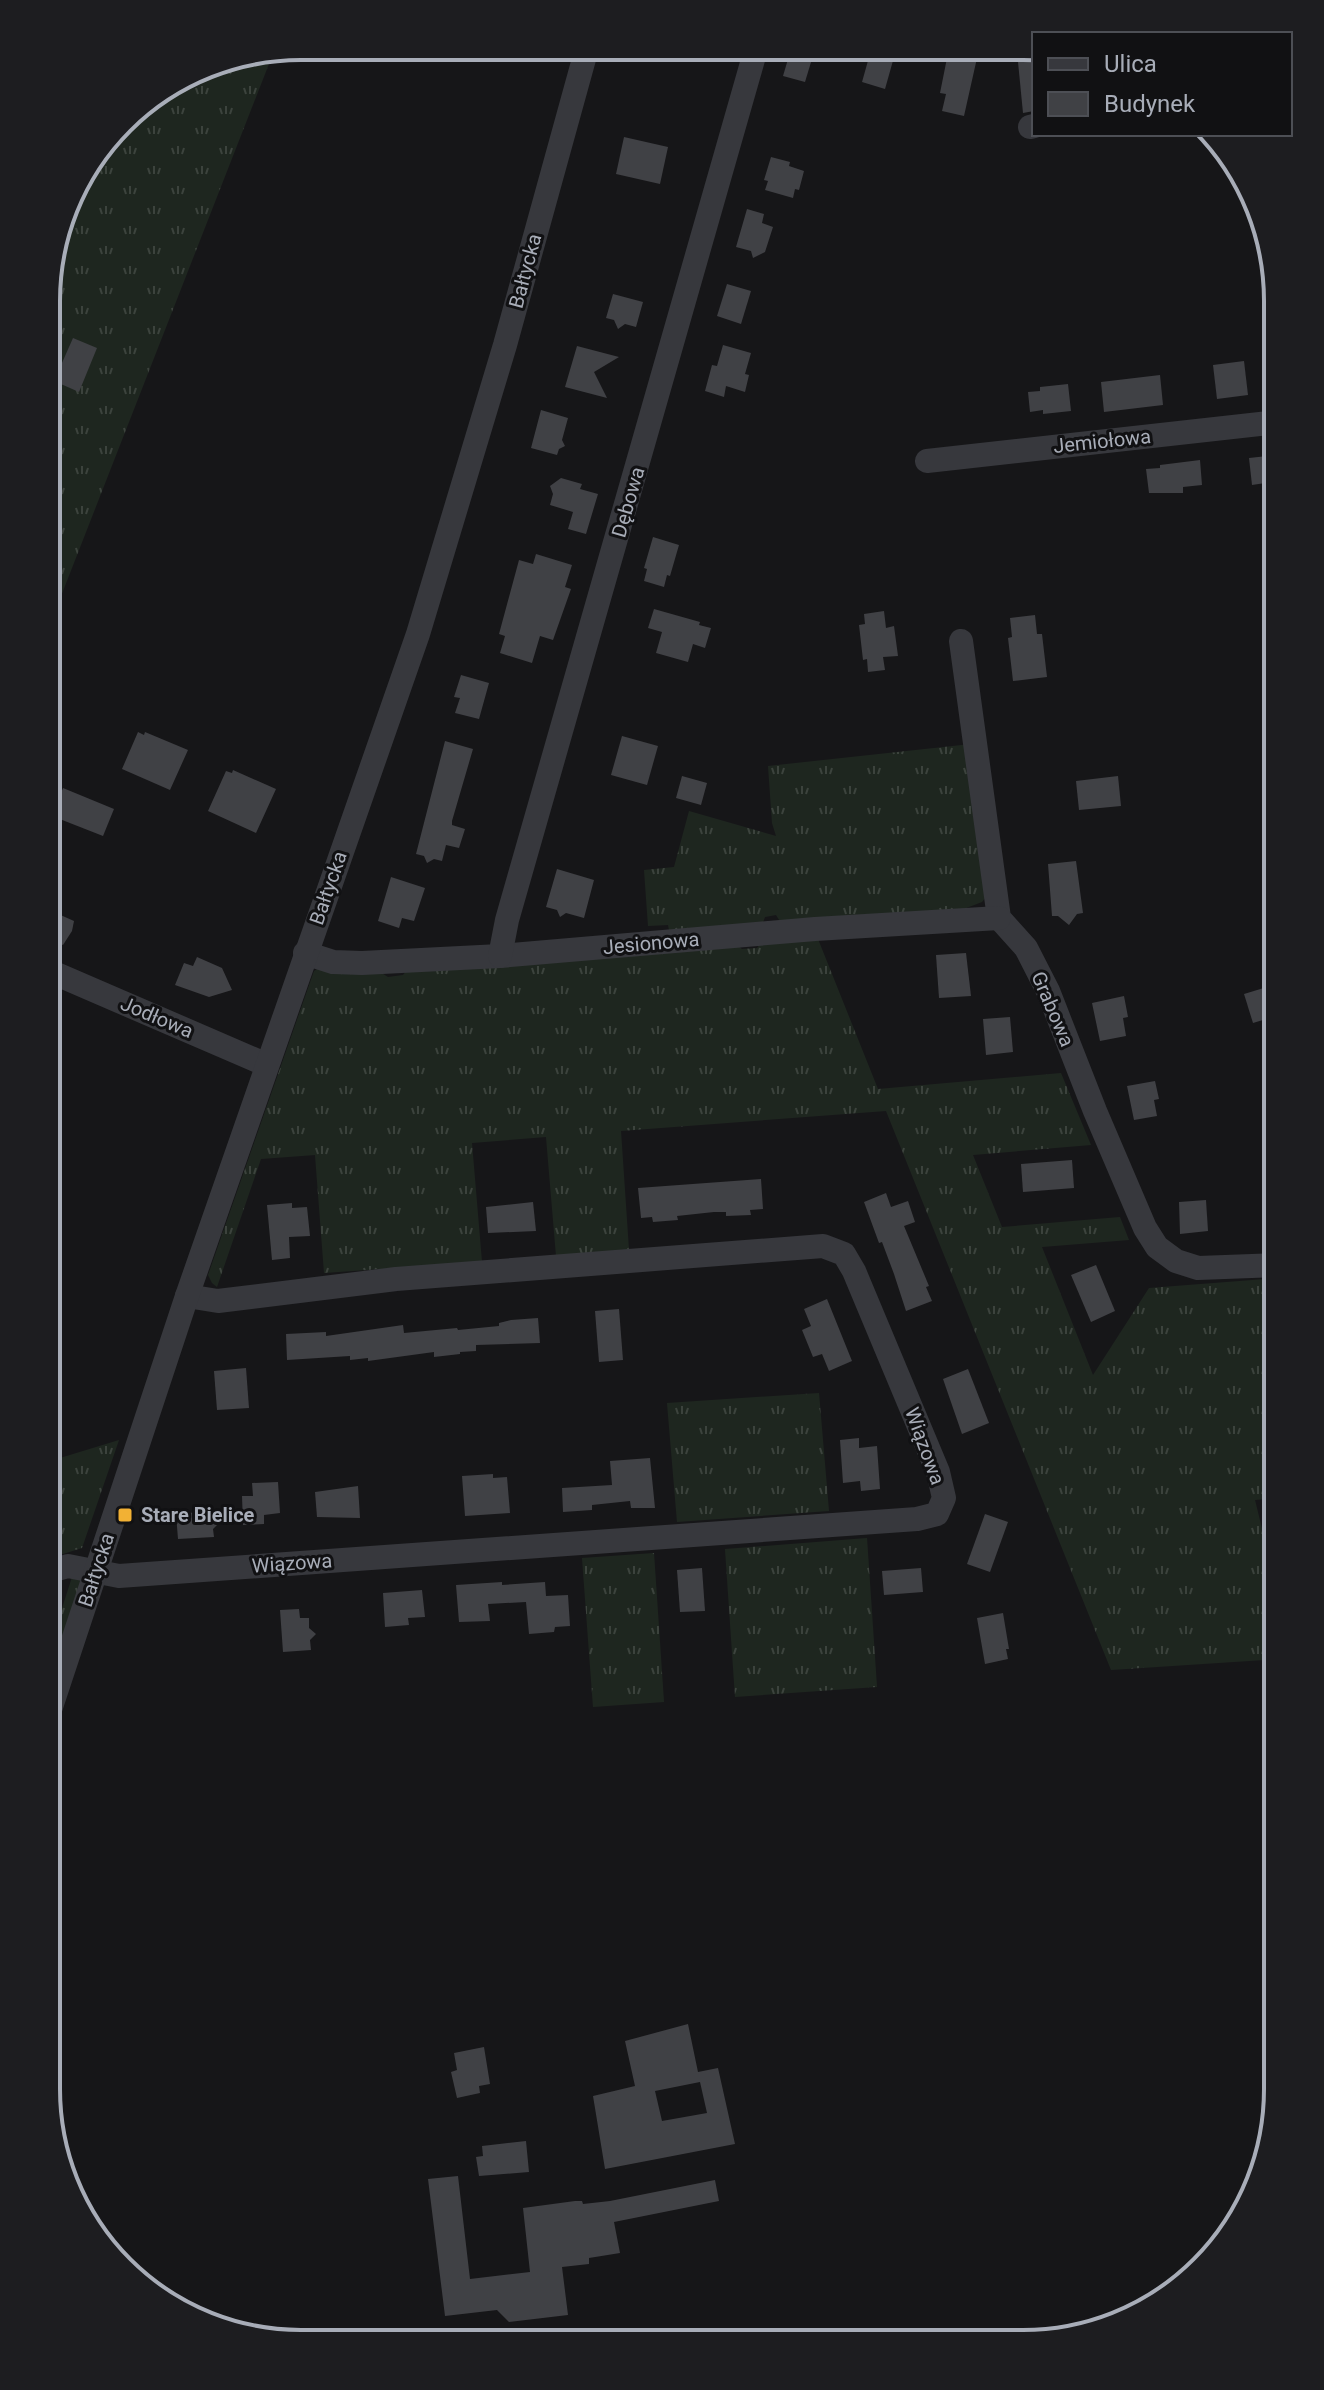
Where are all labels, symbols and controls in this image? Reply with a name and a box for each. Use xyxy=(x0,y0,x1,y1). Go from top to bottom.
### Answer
legend xyxy=(1032,32,1292,136)
text: Ulica xyxy=(1104,50,1157,78)
text: Budynek xyxy=(1104,90,1196,118)
street label: Bałtycka xyxy=(504,231,546,311)
street label: Jemiołowa xyxy=(1052,424,1152,458)
street label: Dębowa xyxy=(607,464,649,540)
street label: Bałtycka xyxy=(304,848,352,928)
street label: Jesionowa xyxy=(602,927,700,959)
street label: Grabowa xyxy=(1026,968,1080,1050)
street label: Jodłowa xyxy=(117,991,197,1043)
street label: Wiązowa xyxy=(900,1404,950,1488)
place label: Stare Bielice xyxy=(141,1503,255,1527)
marker: Stare Bielice xyxy=(116,1506,134,1524)
street label: Bałtycka xyxy=(73,1530,119,1610)
street label: Wiązowa xyxy=(251,1548,333,1578)

